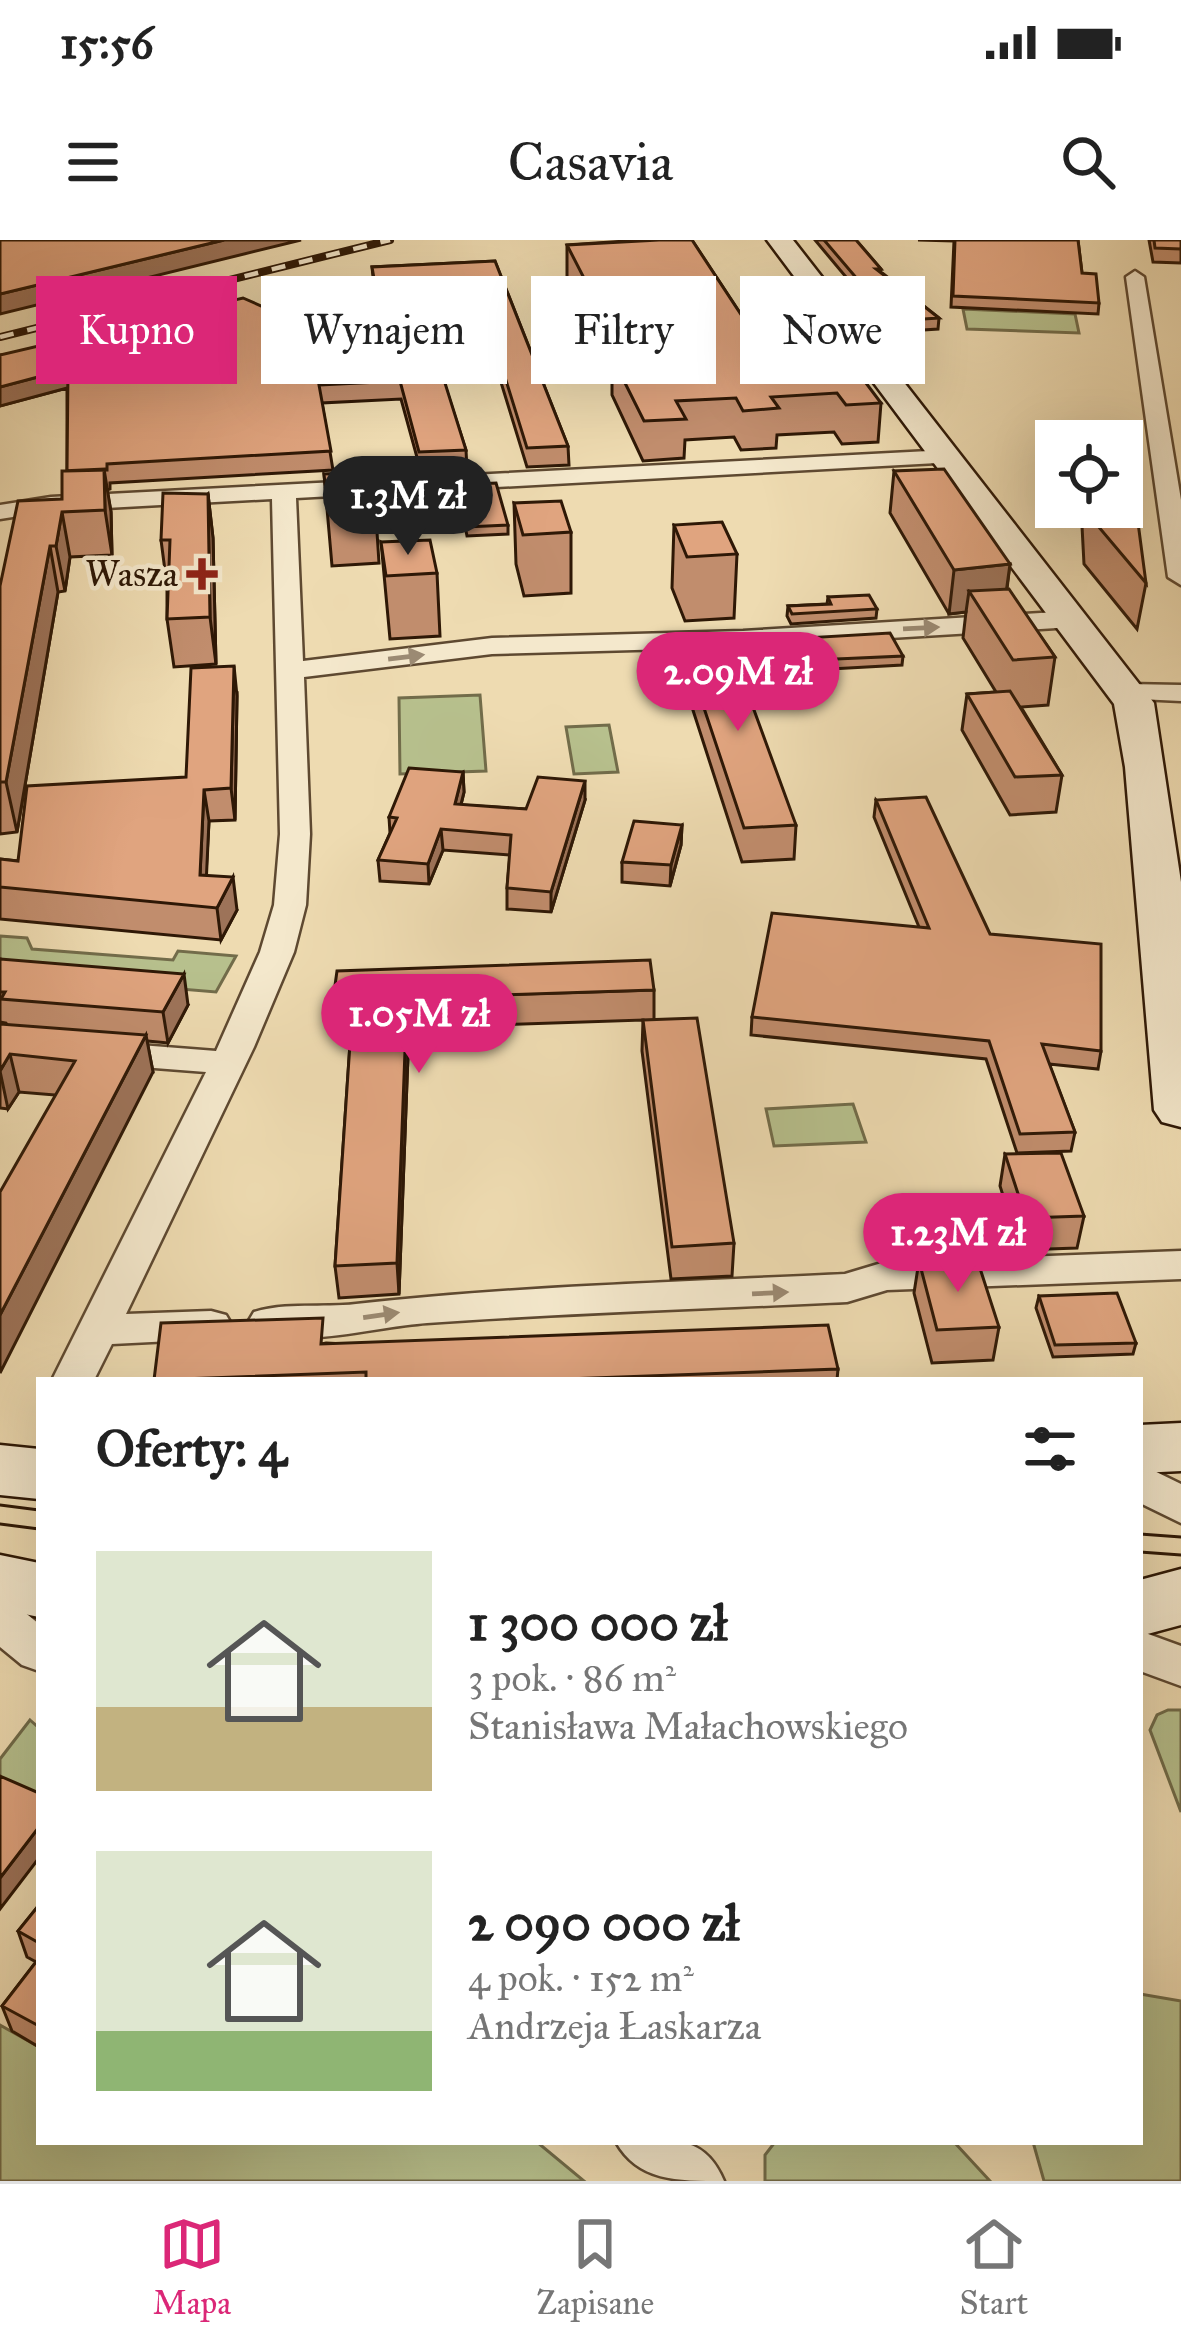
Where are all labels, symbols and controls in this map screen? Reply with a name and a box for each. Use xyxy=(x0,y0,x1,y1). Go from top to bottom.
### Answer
text: 15:56 xyxy=(60,15,154,70)
icon: menu xyxy=(60,129,126,195)
text: Casavia xyxy=(508,129,673,195)
icon: search xyxy=(1055,129,1121,195)
chip: Kupno xyxy=(36,276,237,384)
chip: Wynajem xyxy=(261,276,507,384)
chip: Filtry xyxy=(531,276,716,384)
chip: Nowe xyxy=(740,276,925,384)
map controls xyxy=(1035,420,1143,528)
button: locate xyxy=(1035,420,1143,528)
pin: 1.3M zł xyxy=(297,456,519,558)
text: 1.3M zł xyxy=(350,471,466,519)
place label: Wasza xyxy=(85,552,179,596)
marker: Wasza xyxy=(189,561,215,587)
one-way arrow xyxy=(903,618,941,637)
pin: 2.09M zł xyxy=(614,632,862,734)
one-way arrow xyxy=(388,647,425,666)
text: 2.09M zł xyxy=(664,647,812,695)
pin: 1.05M zł xyxy=(295,974,543,1076)
text: 1.05M zł xyxy=(348,989,490,1037)
pin: 1.23M zł xyxy=(834,1193,1082,1295)
text: 1.23M zł xyxy=(890,1208,1026,1256)
one-way arrow xyxy=(752,1283,790,1302)
one-way arrow xyxy=(362,1305,400,1324)
icon: filters xyxy=(1017,1416,1083,1482)
text: Oferty: 4 xyxy=(96,1418,287,1480)
text: 1 300 000 zł xyxy=(468,1592,727,1654)
icon: home xyxy=(192,1599,336,1743)
text: 3 pok. · 86 m² xyxy=(468,1654,676,1702)
text: Stanisława Małachowskiego xyxy=(468,1702,908,1750)
text: 2 090 000 zł xyxy=(468,1892,739,1954)
icon: home xyxy=(192,1899,336,2043)
text: 4 pok. · 152 m² xyxy=(468,1954,694,2002)
text: Andrzeja Łaskarza xyxy=(468,2002,761,2050)
tab: Mapa xyxy=(153,2211,231,2323)
tab: Zapisane xyxy=(537,2211,654,2323)
tab: Start xyxy=(960,2211,1028,2323)

